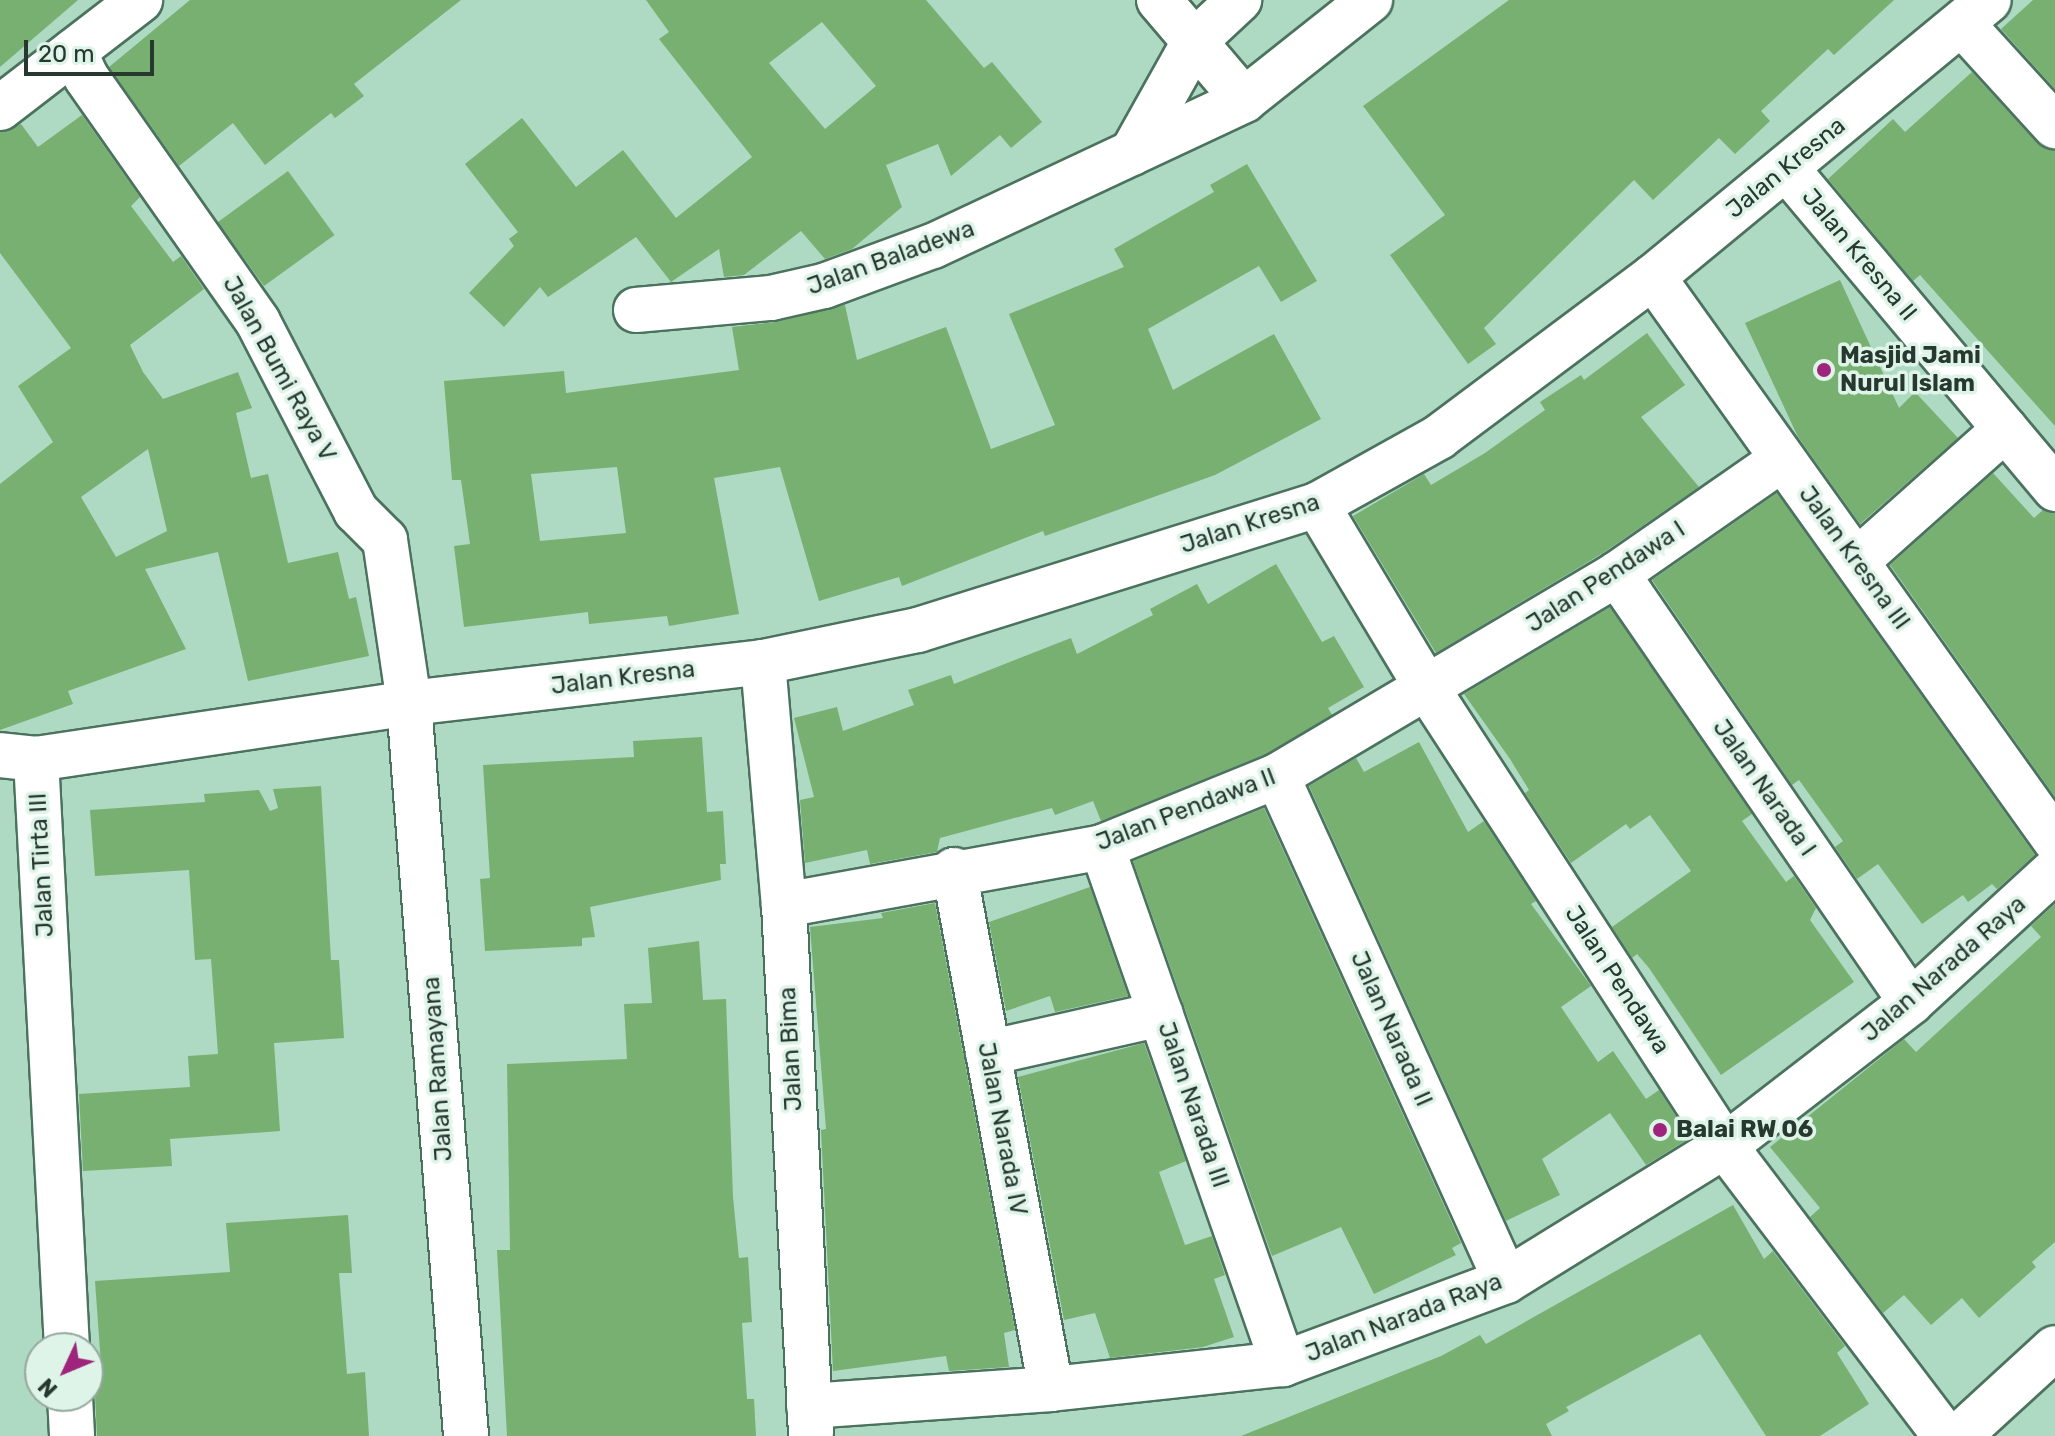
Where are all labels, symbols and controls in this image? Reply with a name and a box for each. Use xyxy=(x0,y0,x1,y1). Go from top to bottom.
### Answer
scale bar xyxy=(28,24,158,74)
text: 20 m xyxy=(38,40,95,68)
street label: Jalan Kresna xyxy=(1721,111,1851,225)
street label: Jalan Kresna II xyxy=(1795,183,1923,327)
street label: Jalan Baladewa xyxy=(803,214,979,302)
street label: Jalan Bumi Raya V xyxy=(216,271,342,467)
place label: Masjid Jami Nurul Islam xyxy=(1840,342,1981,398)
marker: Masjid Jami Nurul Islam xyxy=(1815,361,1833,379)
street label: Jalan Kresna III xyxy=(1792,481,1916,635)
street label: Jalan Kresna xyxy=(1177,488,1323,560)
street label: Jalan Pendawa I xyxy=(1521,515,1691,639)
street label: Jalan Kresna xyxy=(549,655,697,701)
street label: Jalan Narada I xyxy=(1706,714,1822,862)
street label: Jalan Pendawa II xyxy=(1092,763,1280,857)
street label: Jalan Tirta III xyxy=(24,792,60,938)
street label: Jalan Narada Raya xyxy=(1856,890,2032,1048)
street label: Jalan Pendawa xyxy=(1558,901,1676,1059)
street label: Jalan Narada II xyxy=(1344,947,1438,1111)
street label: Jalan Ramayana xyxy=(417,976,459,1162)
street label: Jalan Bima xyxy=(773,986,809,1112)
street label: Jalan Narada III xyxy=(1151,1019,1235,1191)
street label: Jalan Narada IV xyxy=(971,1040,1033,1218)
place label: Balai RW 06 xyxy=(1676,1116,1813,1144)
marker: Balai RW 06 xyxy=(1651,1121,1669,1139)
street label: Jalan Narada Raya xyxy=(1302,1267,1506,1369)
north arrow xyxy=(24,1332,104,1412)
text: N xyxy=(33,1373,63,1403)

